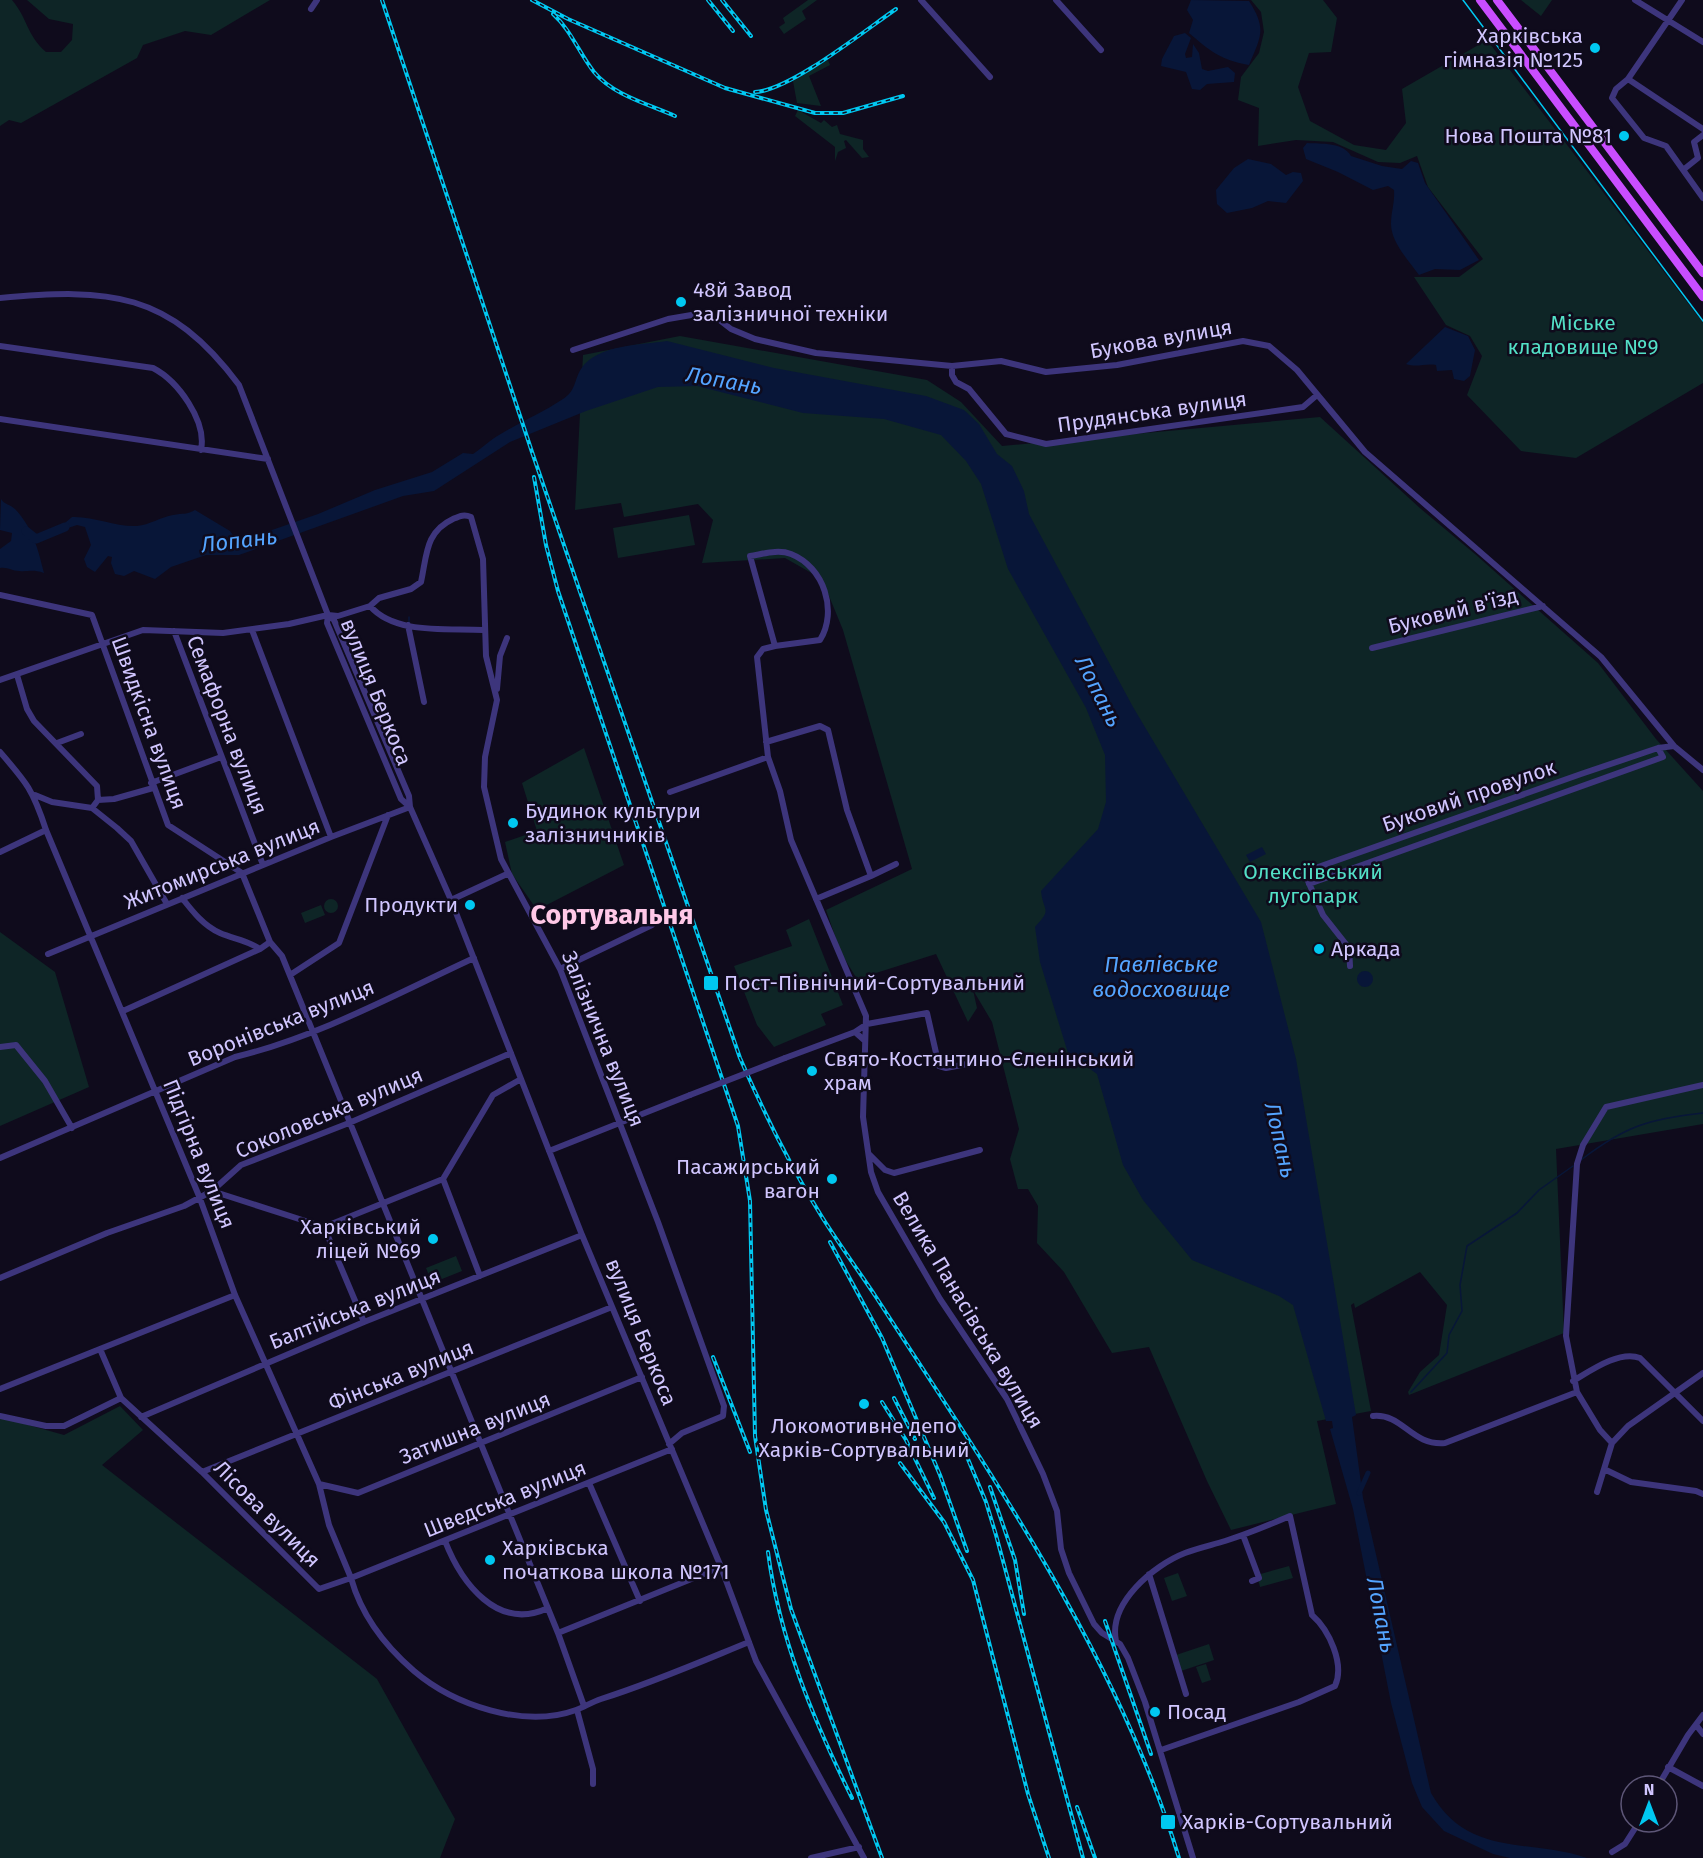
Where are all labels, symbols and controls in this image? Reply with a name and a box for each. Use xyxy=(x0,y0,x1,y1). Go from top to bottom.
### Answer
place label: Харківська гімназія №125 xyxy=(1443,23,1583,73)
marker: Харківська гімназія №125 xyxy=(1588,41,1602,55)
place label: Нова Пошта №81 xyxy=(1444,123,1612,149)
marker: Нова Пошта №81 xyxy=(1617,129,1631,143)
place label: 48й Завод залізничної техніки xyxy=(693,277,888,327)
marker: 48й Завод залізничної техніки xyxy=(674,295,688,309)
park label: Міське кладовище №9 xyxy=(1508,310,1658,360)
street label: Букова вулиця xyxy=(1088,314,1234,364)
water label: Лопань xyxy=(683,360,764,400)
street label: Прудянська вулиця xyxy=(1056,386,1248,438)
water label: Лопань xyxy=(198,522,279,559)
street label: Буковий в'їзд xyxy=(1385,582,1521,640)
street label: вулиця Беркоса xyxy=(335,615,417,769)
street label: Семафорна вулиця xyxy=(181,632,273,818)
street label: Швидкісна вулиця xyxy=(106,633,192,813)
water label: Лопань xyxy=(1069,650,1128,731)
street label: Буковий провулок xyxy=(1379,754,1559,838)
place label: Будинок культури залізничників xyxy=(525,798,701,848)
street label: Житомирська вулиця xyxy=(120,813,324,915)
marker: Будинок культури залізничників xyxy=(506,816,520,830)
park label: Олексіївський лугопарк xyxy=(1243,859,1383,909)
place label: Продукти xyxy=(364,892,458,918)
marker: Продукти xyxy=(463,898,477,912)
district label: Сортувальня xyxy=(531,899,693,931)
place label: Аркада xyxy=(1331,936,1401,962)
marker: Аркада xyxy=(1312,942,1326,956)
street label: Залізнична вулиця xyxy=(556,947,650,1131)
water label: Павлівське водосховище xyxy=(1092,951,1230,1003)
place label: Пост-Північний-Сортувальний xyxy=(724,970,1025,996)
street label: Воронівська вулиця xyxy=(184,974,378,1072)
marker: Пост-Північний-Сортувальний xyxy=(702,974,720,992)
place label: Свято-Костянтино-Єленінський храм xyxy=(824,1046,1134,1096)
street label: Соколовська вулиця xyxy=(231,1062,427,1164)
marker: Свято-Костянтино-Єленінський храм xyxy=(805,1064,819,1078)
street label: Підгірна вулиця xyxy=(157,1075,241,1233)
water label: Лопань xyxy=(1259,1099,1302,1180)
place label: Пасажирський вагон xyxy=(676,1154,820,1204)
marker: Пасажирський вагон xyxy=(825,1172,839,1186)
street label: Велика Панасівська вулиця xyxy=(887,1187,1049,1433)
place label: Харківський ліцей №69 xyxy=(300,1214,421,1264)
marker: Харківський ліцей №69 xyxy=(426,1232,440,1246)
street label: вулиця Беркоса xyxy=(600,1255,682,1409)
street label: Балтійська вулиця xyxy=(266,1263,444,1355)
street label: Фінська вулиця xyxy=(325,1334,477,1416)
street label: Затишна вулиця xyxy=(396,1386,554,1470)
marker: Локомотивне депо Харків-Сортувальний xyxy=(857,1397,871,1411)
place label: Локомотивне депо Харків-Сортувальний xyxy=(759,1413,969,1463)
street label: Лісова вулиця xyxy=(208,1455,326,1573)
street label: Шведська вулиця xyxy=(420,1455,590,1543)
place label: Харківська початкова школа №171 xyxy=(502,1535,730,1585)
marker: Харківська початкова школа №171 xyxy=(483,1553,497,1567)
water label: Лопань xyxy=(1361,1574,1402,1655)
place label: Посад xyxy=(1167,1699,1226,1725)
marker: Посад xyxy=(1148,1705,1162,1719)
north arrow xyxy=(1619,1774,1679,1834)
text: N xyxy=(1644,1780,1654,1799)
place label: Харків-Сортувальний xyxy=(1182,1809,1393,1835)
marker: Харків-Сортувальний xyxy=(1159,1813,1177,1831)

